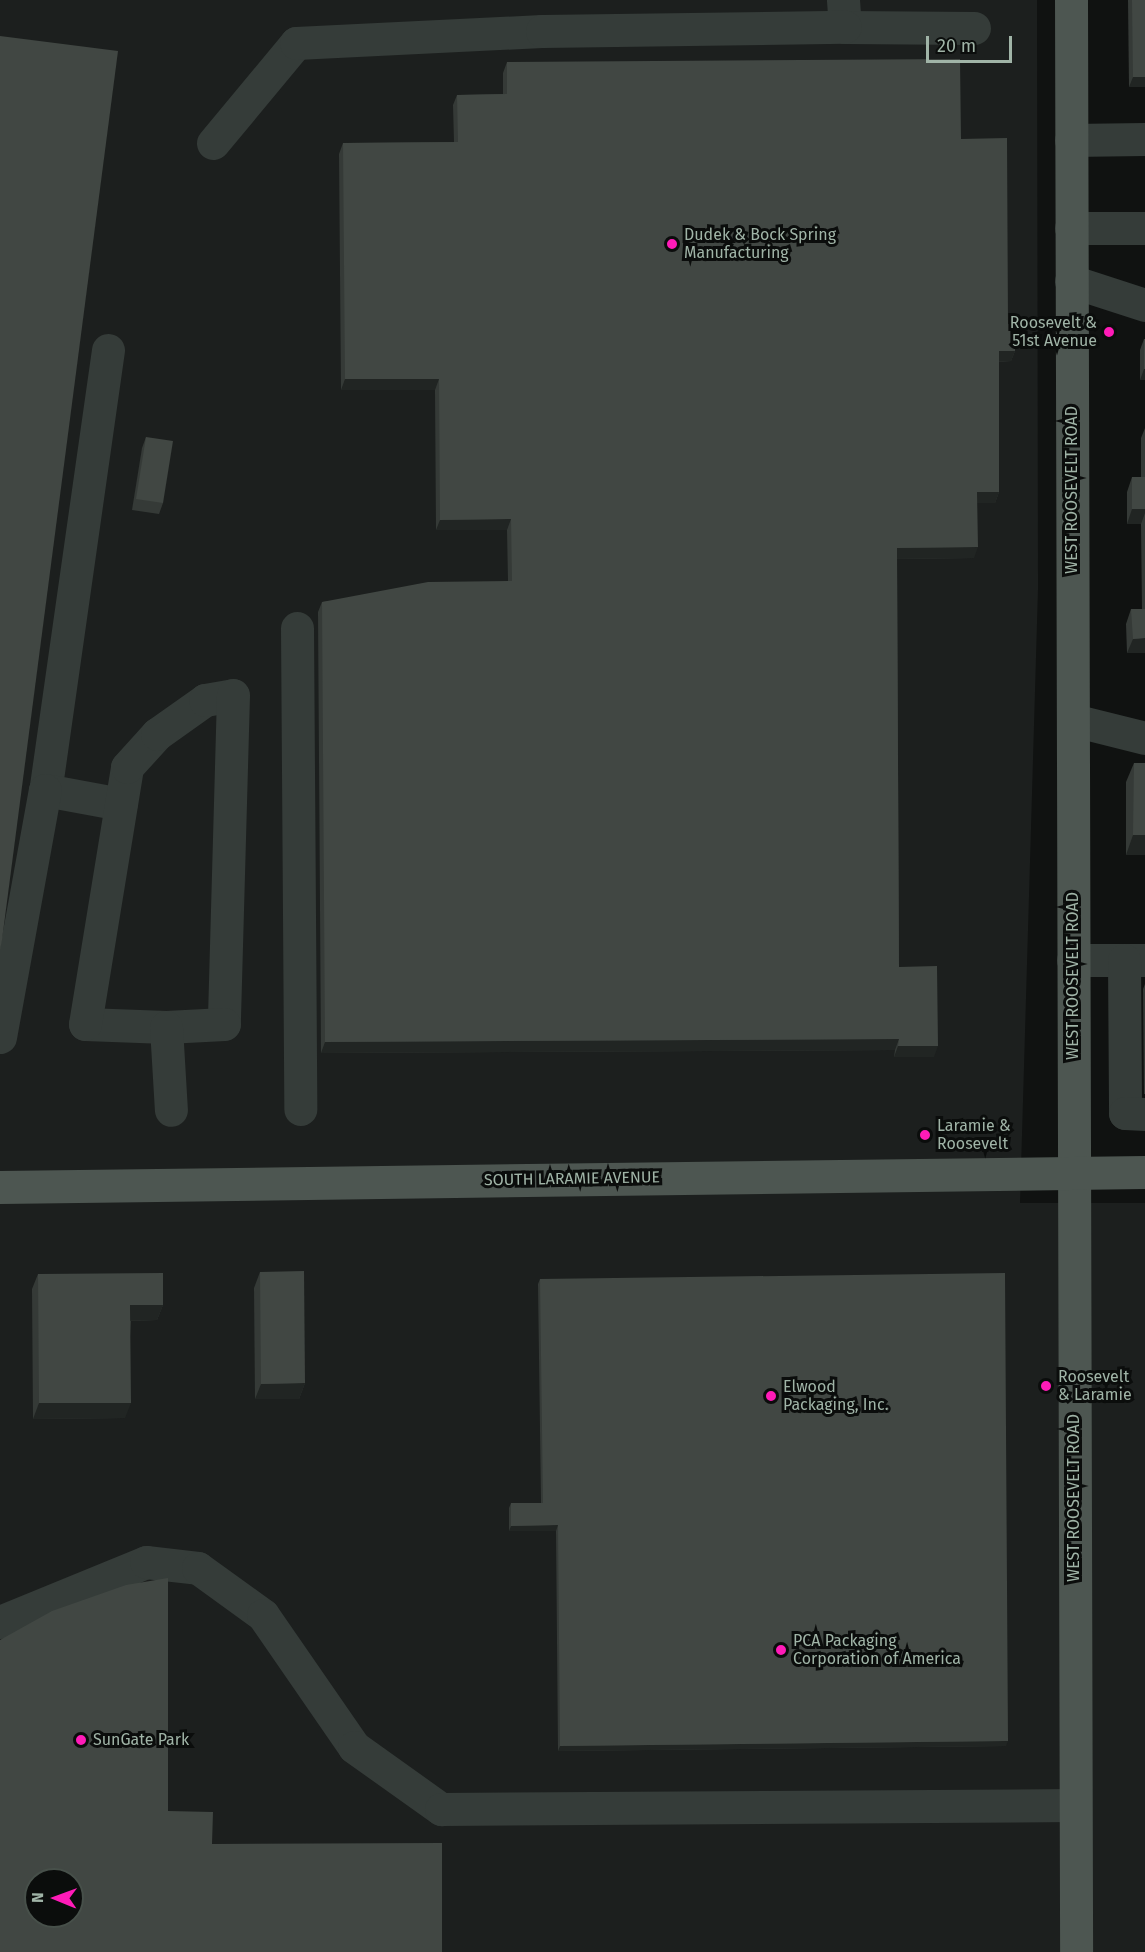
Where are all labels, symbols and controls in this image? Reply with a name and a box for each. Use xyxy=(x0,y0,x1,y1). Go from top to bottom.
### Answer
scale bar xyxy=(929,24,1014,62)
text: 20 m xyxy=(937,35,976,57)
place label: Dudek & Bock Spring Manufacturing xyxy=(684,225,836,263)
marker: Dudek & Bock Spring Manufacturing xyxy=(665,237,679,251)
place label: Roosevelt & 51st Avenue xyxy=(1010,313,1097,351)
marker: Roosevelt & 51st Avenue xyxy=(1102,325,1116,339)
street label: WEST ROOSEVELT ROAD xyxy=(1062,406,1082,574)
street label: WEST ROOSEVELT ROAD xyxy=(1063,892,1083,1060)
place label: Laramie & Roosevelt xyxy=(937,1116,1011,1154)
marker: Laramie & Roosevelt xyxy=(918,1128,932,1142)
street label: SOUTH LARAMIE AVENUE xyxy=(484,1168,660,1190)
place label: Roosevelt & Laramie xyxy=(1058,1367,1132,1405)
place label: Elwood Packaging, Inc. xyxy=(783,1377,889,1415)
marker: Roosevelt & Laramie xyxy=(1039,1379,1053,1393)
marker: Elwood Packaging, Inc. xyxy=(764,1389,778,1403)
street label: WEST ROOSEVELT ROAD xyxy=(1064,1414,1084,1582)
place label: PCA Packaging Corporation of America xyxy=(793,1631,961,1669)
marker: PCA Packaging Corporation of America xyxy=(774,1643,788,1657)
place label: SunGate Park xyxy=(93,1730,189,1750)
marker: SunGate Park xyxy=(74,1733,88,1747)
north arrow xyxy=(24,1868,84,1928)
text: N xyxy=(28,1892,47,1903)

